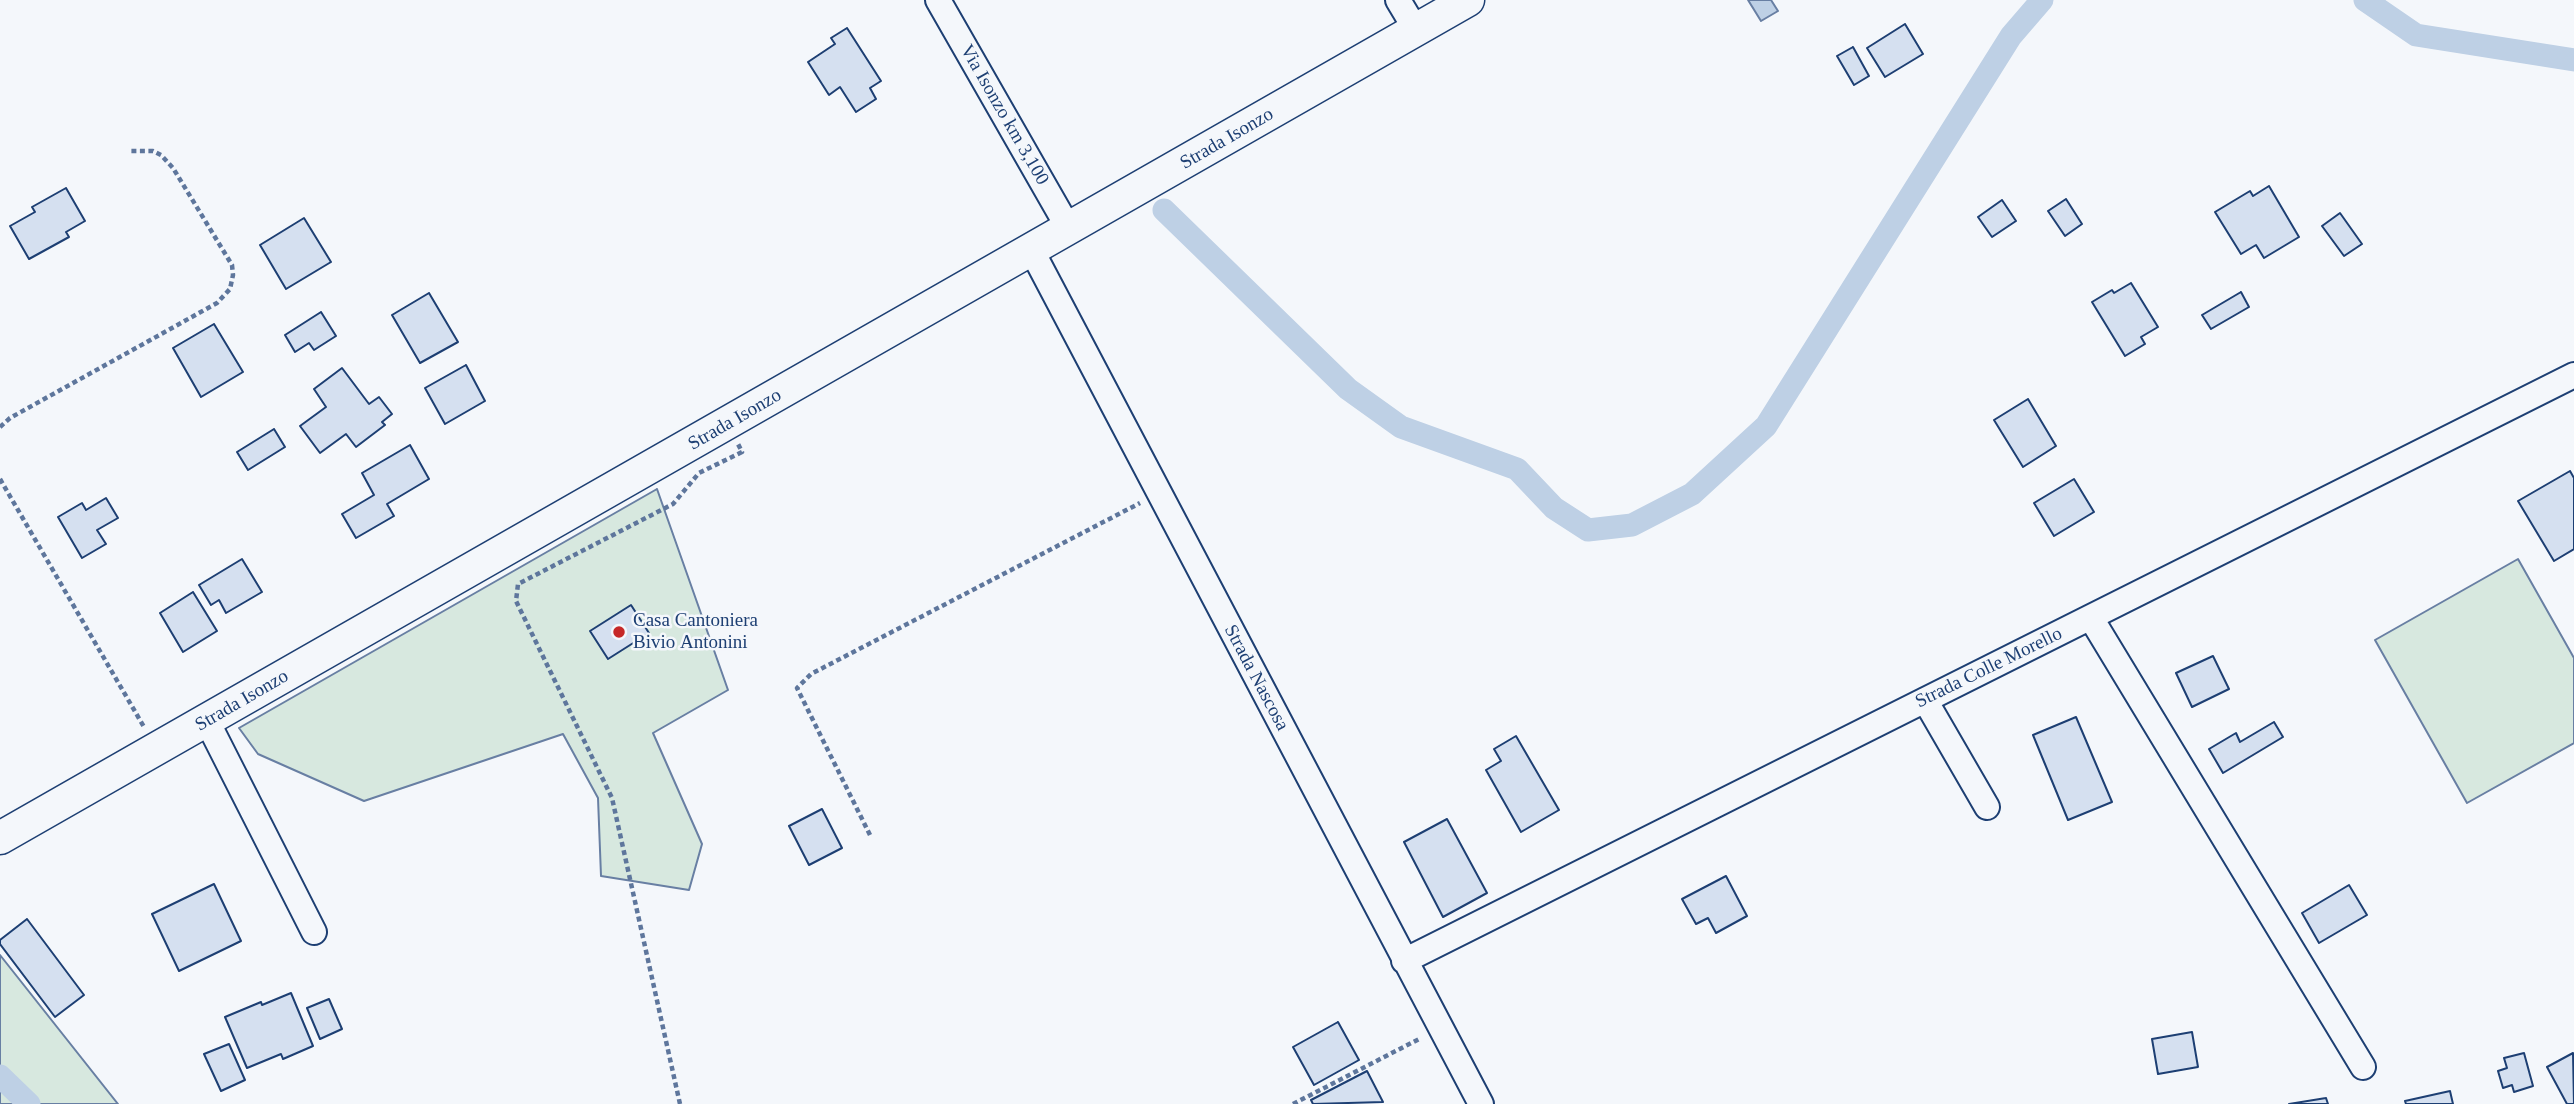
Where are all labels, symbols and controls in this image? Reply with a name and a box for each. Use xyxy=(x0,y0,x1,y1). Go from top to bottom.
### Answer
street label: Via Isonzo km 3,100 xyxy=(955,41,1053,189)
street label: Strada Isonzo xyxy=(1176,103,1278,175)
street label: Strada Isonzo xyxy=(684,384,786,456)
place label: Casa Cantoniera Bivio Antonini xyxy=(633,610,758,654)
street label: Strada Nascosa xyxy=(1219,621,1293,735)
street label: Strada Colle Morello xyxy=(1912,623,2066,713)
marker: Casa Cantoniera Bivio Antonini xyxy=(611,624,627,640)
street label: Strada Isonzo xyxy=(191,665,293,737)

